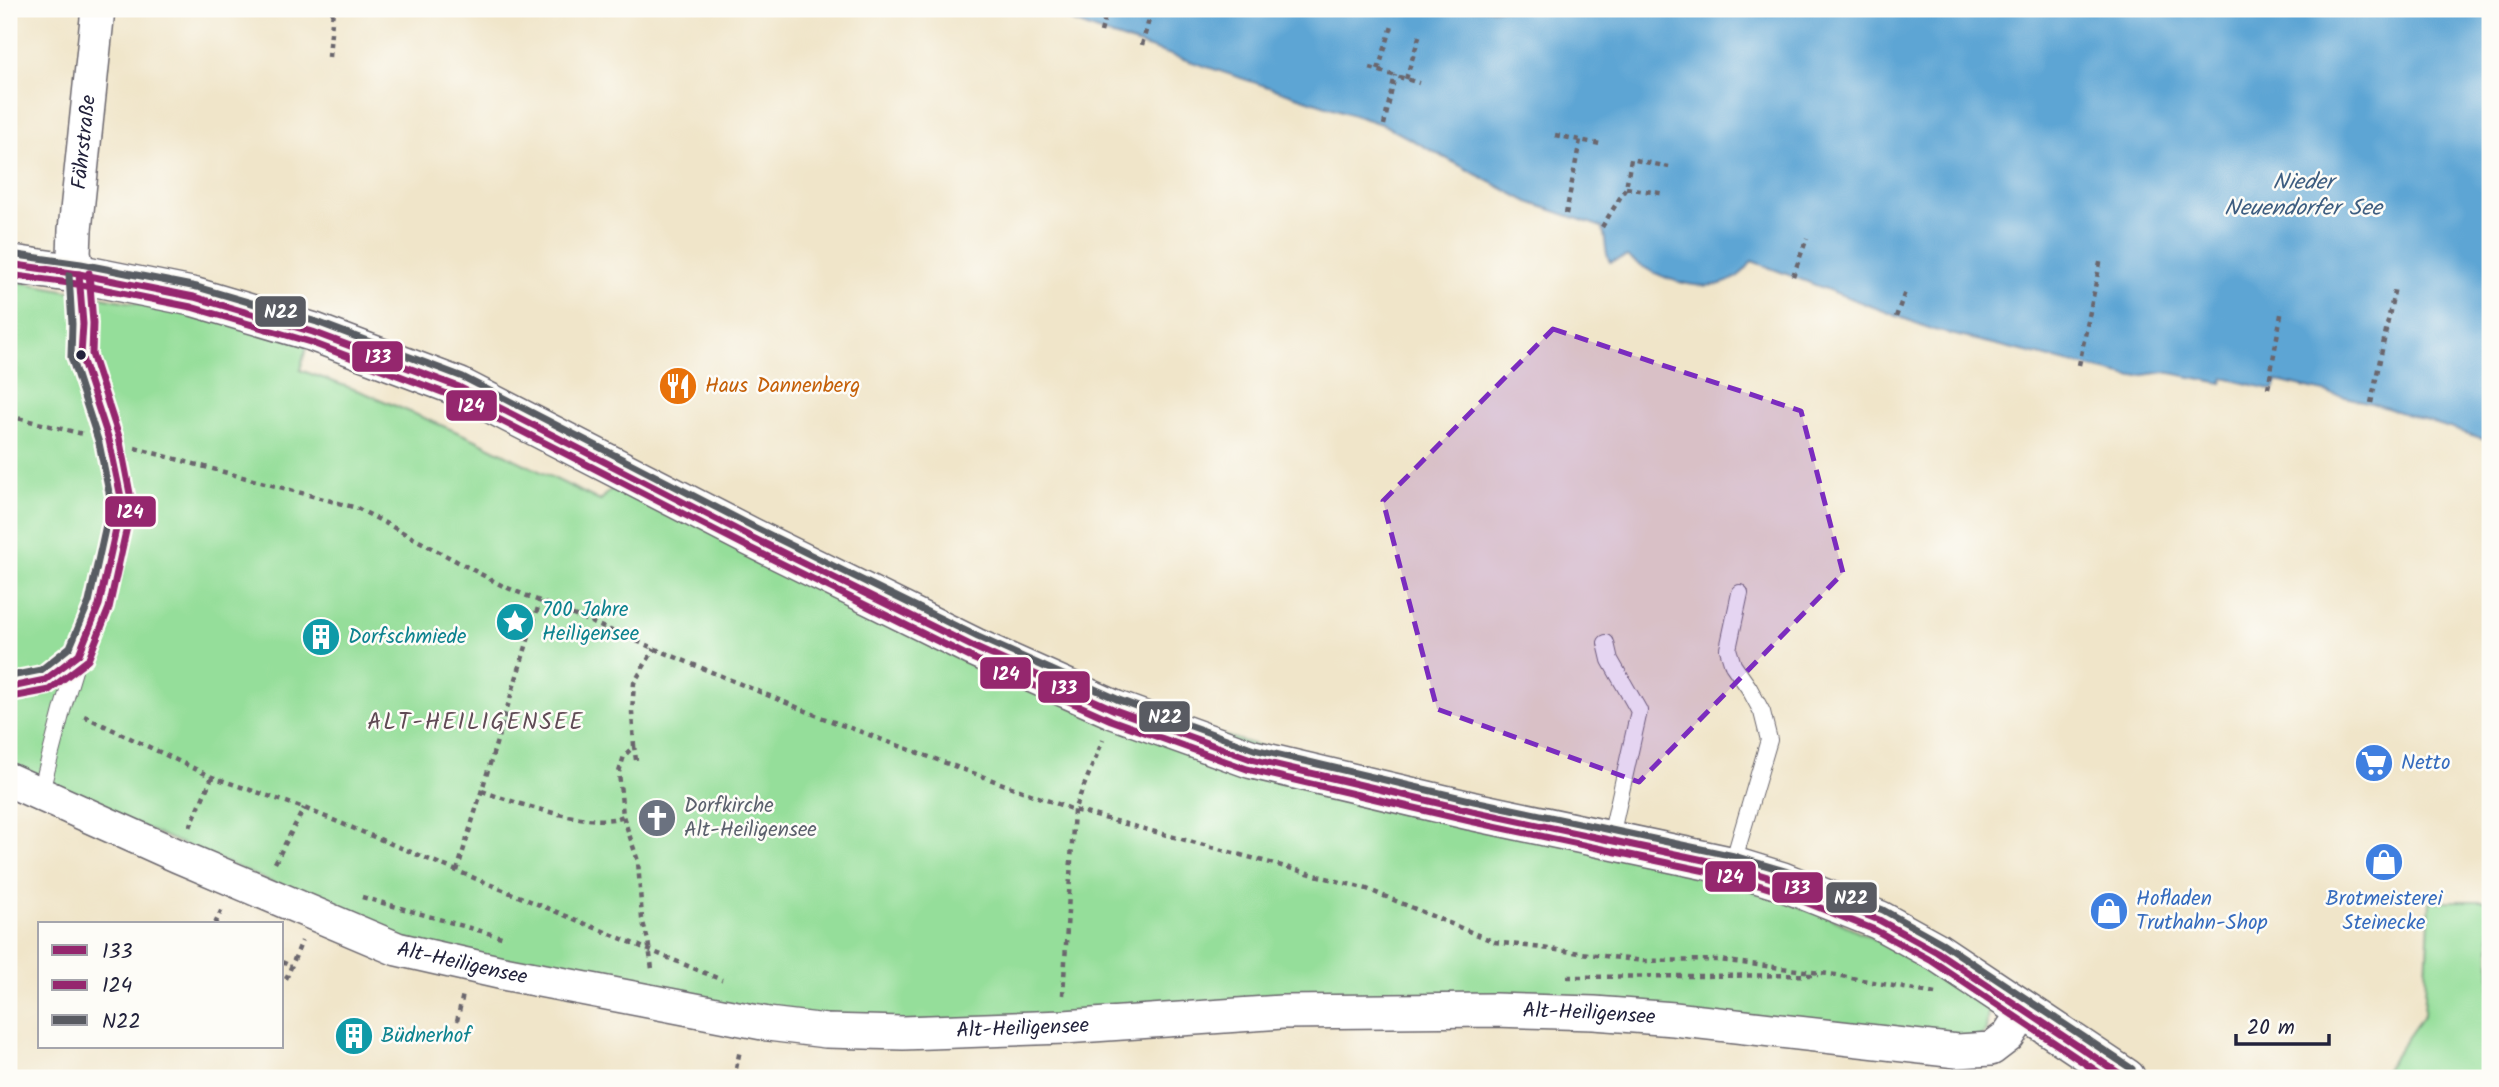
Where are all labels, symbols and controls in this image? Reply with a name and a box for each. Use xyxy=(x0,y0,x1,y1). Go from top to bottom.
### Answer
street label: Fährstraße xyxy=(63,93,106,191)
water label: Nieder Neuendorfer See xyxy=(2224,165,2385,227)
line badge: N22 xyxy=(254,295,307,328)
text: N22 xyxy=(264,298,298,328)
line badge: 133 xyxy=(351,340,404,373)
text: 133 xyxy=(365,343,391,373)
unlabelled marker xyxy=(74,348,88,362)
restaurant icon: Haus Dannenberg xyxy=(657,365,699,407)
place label: Haus Dannenberg xyxy=(705,370,860,403)
line badge: 124 xyxy=(445,389,498,422)
text: 124 xyxy=(457,392,485,422)
line badge: 124 xyxy=(104,495,157,528)
text: 124 xyxy=(116,498,144,528)
place label: 700 Jahre Heiligensee xyxy=(542,594,640,651)
place icon: 700 Jahre Heiligensee xyxy=(494,601,536,643)
building icon: Dorfschmiede xyxy=(300,616,342,658)
place label: Dorfschmiede xyxy=(348,621,467,654)
line badge: 124 xyxy=(979,656,1032,690)
text: 124 xyxy=(992,660,1020,690)
line badge: 133 xyxy=(1037,670,1091,704)
text: 133 xyxy=(1051,674,1077,704)
line badge: N22 xyxy=(1138,700,1191,733)
text: N22 xyxy=(1148,703,1182,733)
district label: ALT-HEILIGENSEE xyxy=(367,705,585,741)
supermarket icon: Netto xyxy=(2353,742,2395,784)
place label: Netto xyxy=(2401,747,2450,780)
place label: Dorfkirche Alt-Heiligensee xyxy=(684,790,817,847)
church icon: Dorfkirche Alt-Heiligensee xyxy=(636,797,678,839)
shop icon: Brotmeisterei Steinecke xyxy=(2363,841,2405,883)
line badge: 124 xyxy=(1704,860,1757,893)
text: 124 xyxy=(1716,863,1744,893)
line badge: 133 xyxy=(1771,871,1824,904)
text: 133 xyxy=(1784,874,1810,904)
line badge: N22 xyxy=(1825,881,1878,914)
place label: Hofladen Truthahn-Shop xyxy=(2136,883,2268,940)
place label: Brotmeisterei Steinecke xyxy=(2325,883,2444,940)
text: N22 xyxy=(1834,884,1868,914)
shop icon: Hofladen Truthahn-Shop xyxy=(2088,890,2130,932)
legend xyxy=(38,922,284,1048)
street label: Alt-Heiligensee xyxy=(394,933,531,994)
text: 133 xyxy=(102,936,133,969)
text: 124 xyxy=(102,970,132,1003)
street label: Alt-Heiligensee xyxy=(1522,994,1657,1034)
scale bar xyxy=(2236,1003,2329,1047)
text: N22 xyxy=(102,1006,141,1039)
street label: Alt-Heiligensee xyxy=(956,1009,1091,1048)
text: 20 m xyxy=(2247,1012,2295,1045)
building icon: Büdnerhof xyxy=(333,1015,375,1057)
place label: Büdnerhof xyxy=(381,1020,473,1053)

